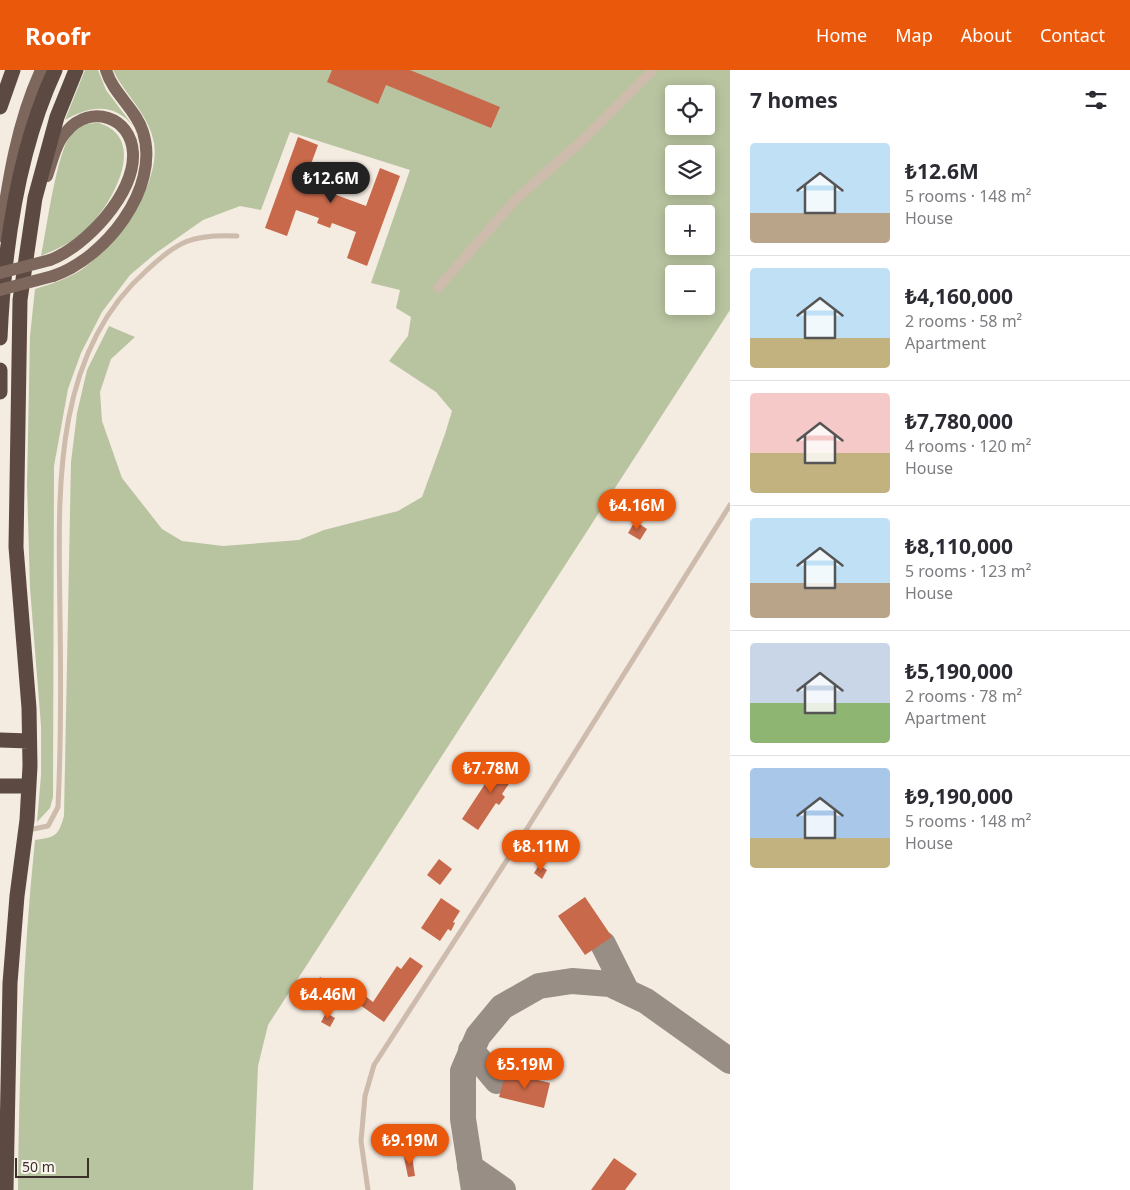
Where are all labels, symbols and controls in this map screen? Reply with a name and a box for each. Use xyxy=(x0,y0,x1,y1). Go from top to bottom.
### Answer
text: Roofr xyxy=(25,19,91,52)
text: Home xyxy=(816,23,867,47)
text: Map xyxy=(895,23,933,47)
text: About xyxy=(961,23,1012,47)
text: Contact xyxy=(1040,23,1105,47)
map controls xyxy=(665,85,715,315)
button: locate xyxy=(665,85,715,135)
text: 7 homes xyxy=(750,86,838,114)
icon: filters xyxy=(1082,86,1110,114)
button: layers xyxy=(665,145,715,195)
text: ₺12.6M xyxy=(905,157,979,185)
pin: ₺12.6M xyxy=(290,162,372,204)
icon: home xyxy=(790,163,850,223)
text: ₺12.6M xyxy=(303,167,359,189)
text: 5 rooms · 148 m² xyxy=(905,185,1031,207)
button: + xyxy=(665,205,715,255)
text: House xyxy=(905,207,953,229)
button: − xyxy=(665,265,715,315)
text: ₺4,160,000 xyxy=(905,282,1013,310)
icon: home xyxy=(790,288,850,348)
text: 2 rooms · 58 m² xyxy=(905,310,1022,332)
text: Apartment xyxy=(905,332,986,354)
text: ₺7,780,000 xyxy=(905,407,1013,435)
icon: home xyxy=(790,413,850,473)
text: 4 rooms · 120 m² xyxy=(905,435,1031,457)
text: House xyxy=(905,457,953,479)
pin: ₺4.16M xyxy=(596,488,678,531)
text: ₺4.16M xyxy=(609,494,665,516)
text: ₺8,110,000 xyxy=(905,532,1013,560)
icon: home xyxy=(790,538,850,598)
text: 5 rooms · 123 m² xyxy=(905,560,1031,582)
text: House xyxy=(905,582,953,604)
text: ₺5,190,000 xyxy=(905,657,1013,685)
icon: home xyxy=(790,663,850,723)
text: 2 rooms · 78 m² xyxy=(905,685,1022,707)
text: Apartment xyxy=(905,707,986,729)
pin: ₺7.78M xyxy=(450,752,532,794)
text: ₺7.78M xyxy=(463,757,519,779)
text: ₺9,190,000 xyxy=(905,782,1013,810)
icon: home xyxy=(790,788,850,848)
text: 5 rooms · 148 m² xyxy=(905,810,1031,832)
pin: ₺8.11M xyxy=(500,830,582,872)
text: House xyxy=(905,832,953,854)
text: ₺8.11M xyxy=(513,835,569,857)
pin: ₺4.46M xyxy=(287,978,369,1020)
text: ₺4.46M xyxy=(300,983,356,1005)
pin: ₺5.19M xyxy=(484,1048,566,1090)
text: ₺5.19M xyxy=(497,1053,553,1075)
pin: ₺9.19M xyxy=(369,1124,451,1166)
text: ₺9.19M xyxy=(382,1129,438,1151)
scale bar xyxy=(15,1155,89,1178)
text: 50 m xyxy=(22,1157,55,1176)

